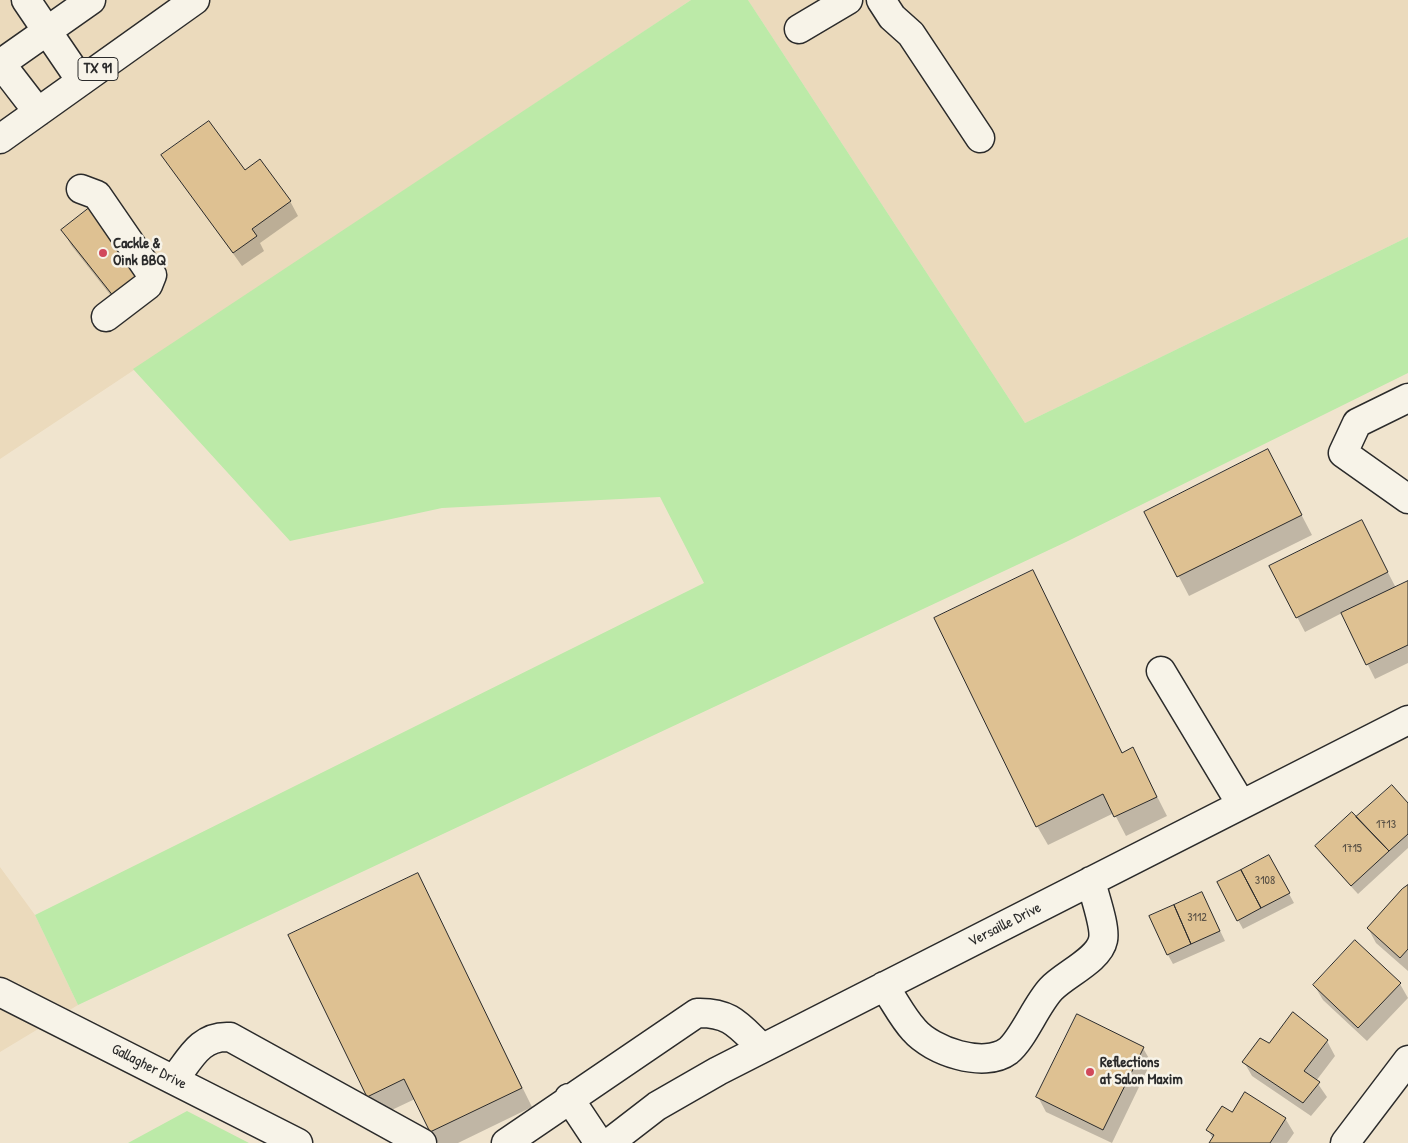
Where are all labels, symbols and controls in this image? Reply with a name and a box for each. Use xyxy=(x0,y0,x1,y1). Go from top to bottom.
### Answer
road number: TX 91 xyxy=(78,58,118,80)
place label: Cackle & Oink BBQ xyxy=(113,235,166,270)
marker: Cackle & Oink BBQ xyxy=(97,247,109,259)
house number: 1713 xyxy=(1376,818,1396,832)
house number: 1715 xyxy=(1342,842,1362,856)
house number: 3108 xyxy=(1255,874,1275,888)
street label: Versaille Drive xyxy=(966,899,1044,951)
house number: 3112 xyxy=(1187,911,1207,925)
street label: Gallagher Drive xyxy=(108,1040,190,1094)
place label: Reflections at Salon Maxim xyxy=(1100,1054,1183,1089)
marker: Reflections at Salon Maxim xyxy=(1084,1066,1096,1078)

